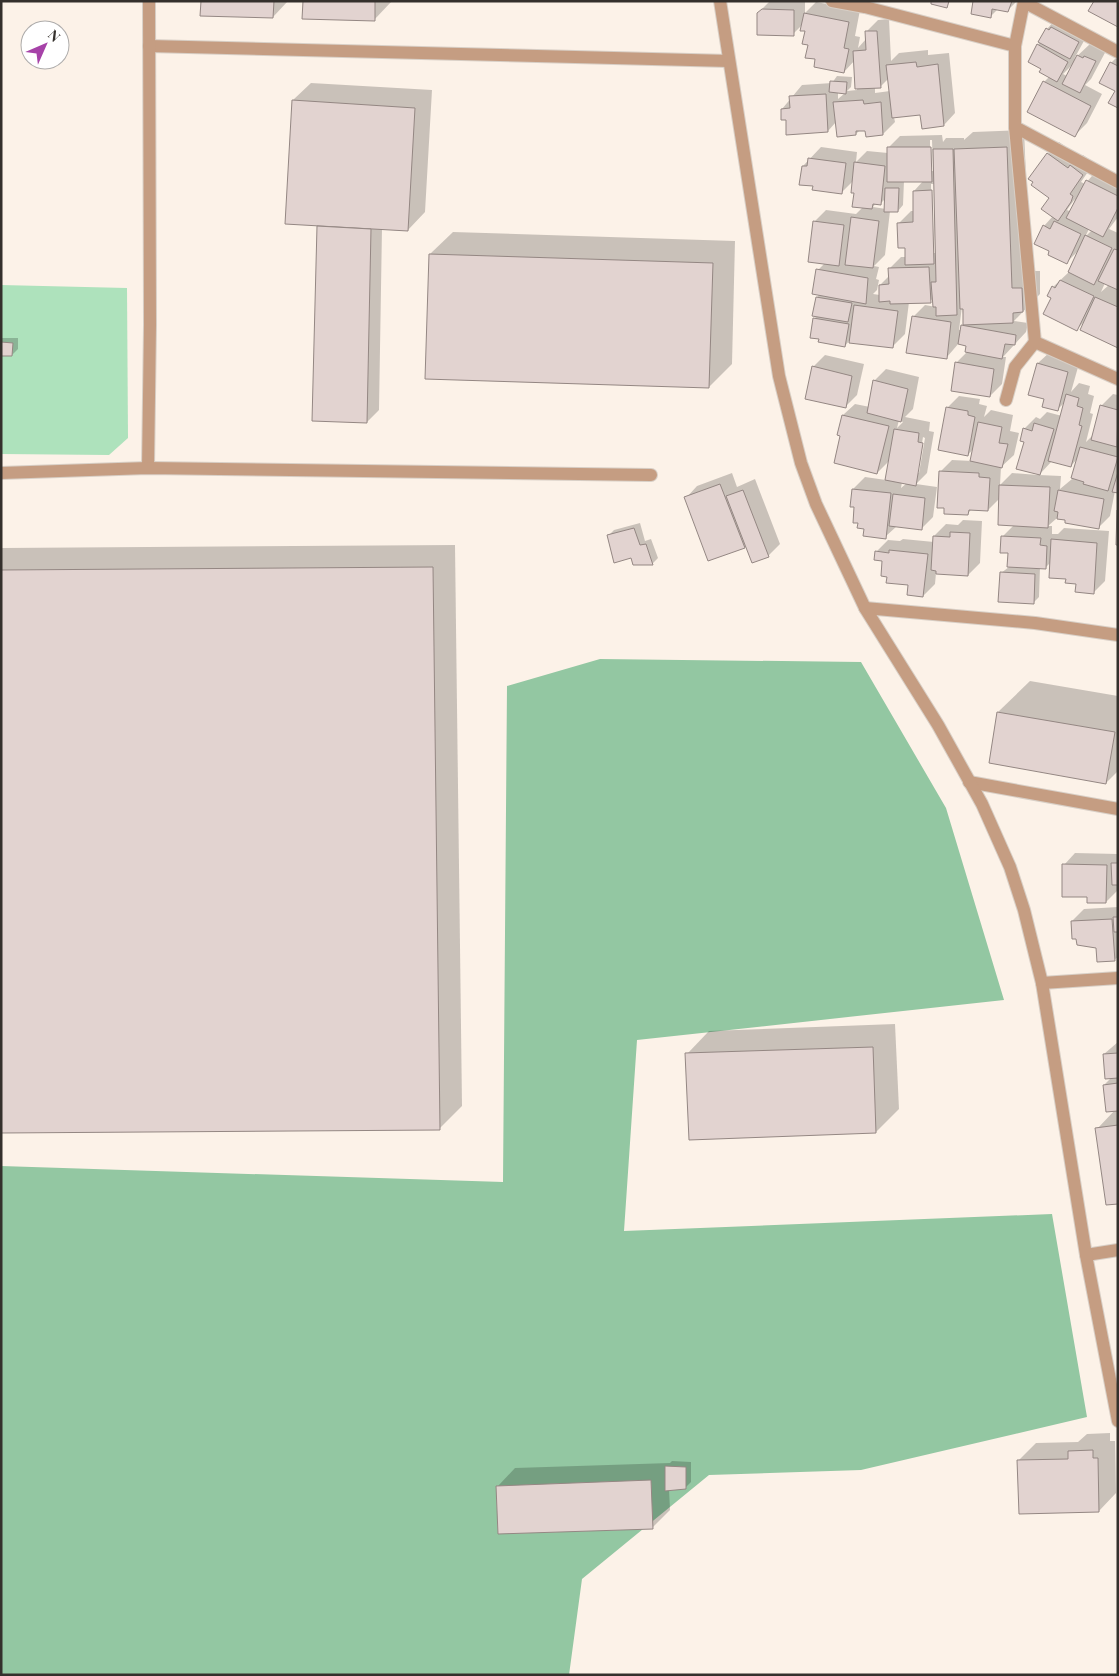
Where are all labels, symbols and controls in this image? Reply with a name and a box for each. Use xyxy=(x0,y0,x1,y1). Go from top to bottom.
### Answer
north arrow xyxy=(20,20,70,70)
text: N xyxy=(44,25,65,46)

